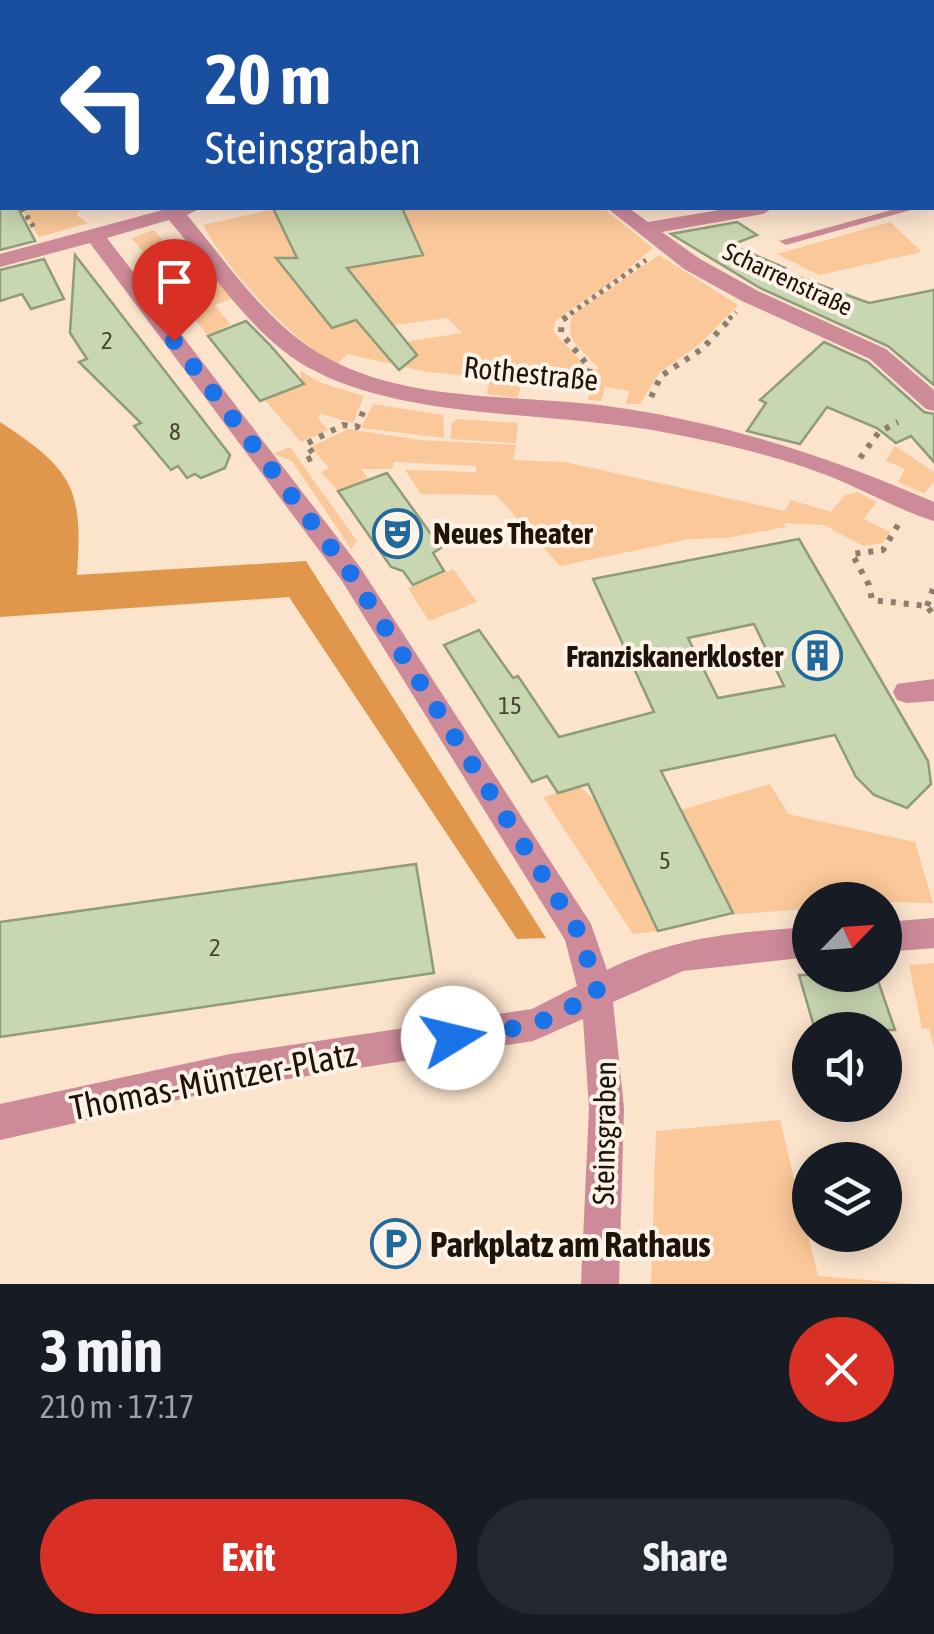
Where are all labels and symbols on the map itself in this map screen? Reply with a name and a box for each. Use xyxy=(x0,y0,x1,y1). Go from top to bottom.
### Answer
street label: Scharrenstraße xyxy=(719,237,857,321)
pin xyxy=(132,239,217,342)
house number: 2 xyxy=(101,326,113,354)
street label: Rothestraße xyxy=(462,349,600,397)
house number: 8 xyxy=(169,417,181,445)
theatre icon: Neues Theater xyxy=(372,507,424,559)
place label: Neues Theater xyxy=(433,516,594,550)
building icon: Franziskanerkloster xyxy=(792,630,844,682)
place label: Franziskanerkloster xyxy=(566,639,784,673)
house number: 15 xyxy=(498,691,522,719)
house number: 5 xyxy=(659,846,671,874)
north arrow xyxy=(792,882,902,992)
house number: 2 xyxy=(209,933,221,961)
position arrow xyxy=(401,986,505,1090)
street label: Thomas-Müntzer-Platz xyxy=(67,1033,360,1127)
street label: Steinsgraben xyxy=(586,1061,622,1205)
parking icon: Parkplatz am Rathaus xyxy=(369,1218,421,1270)
place label: Parkplatz am Rathaus xyxy=(430,1224,711,1264)

